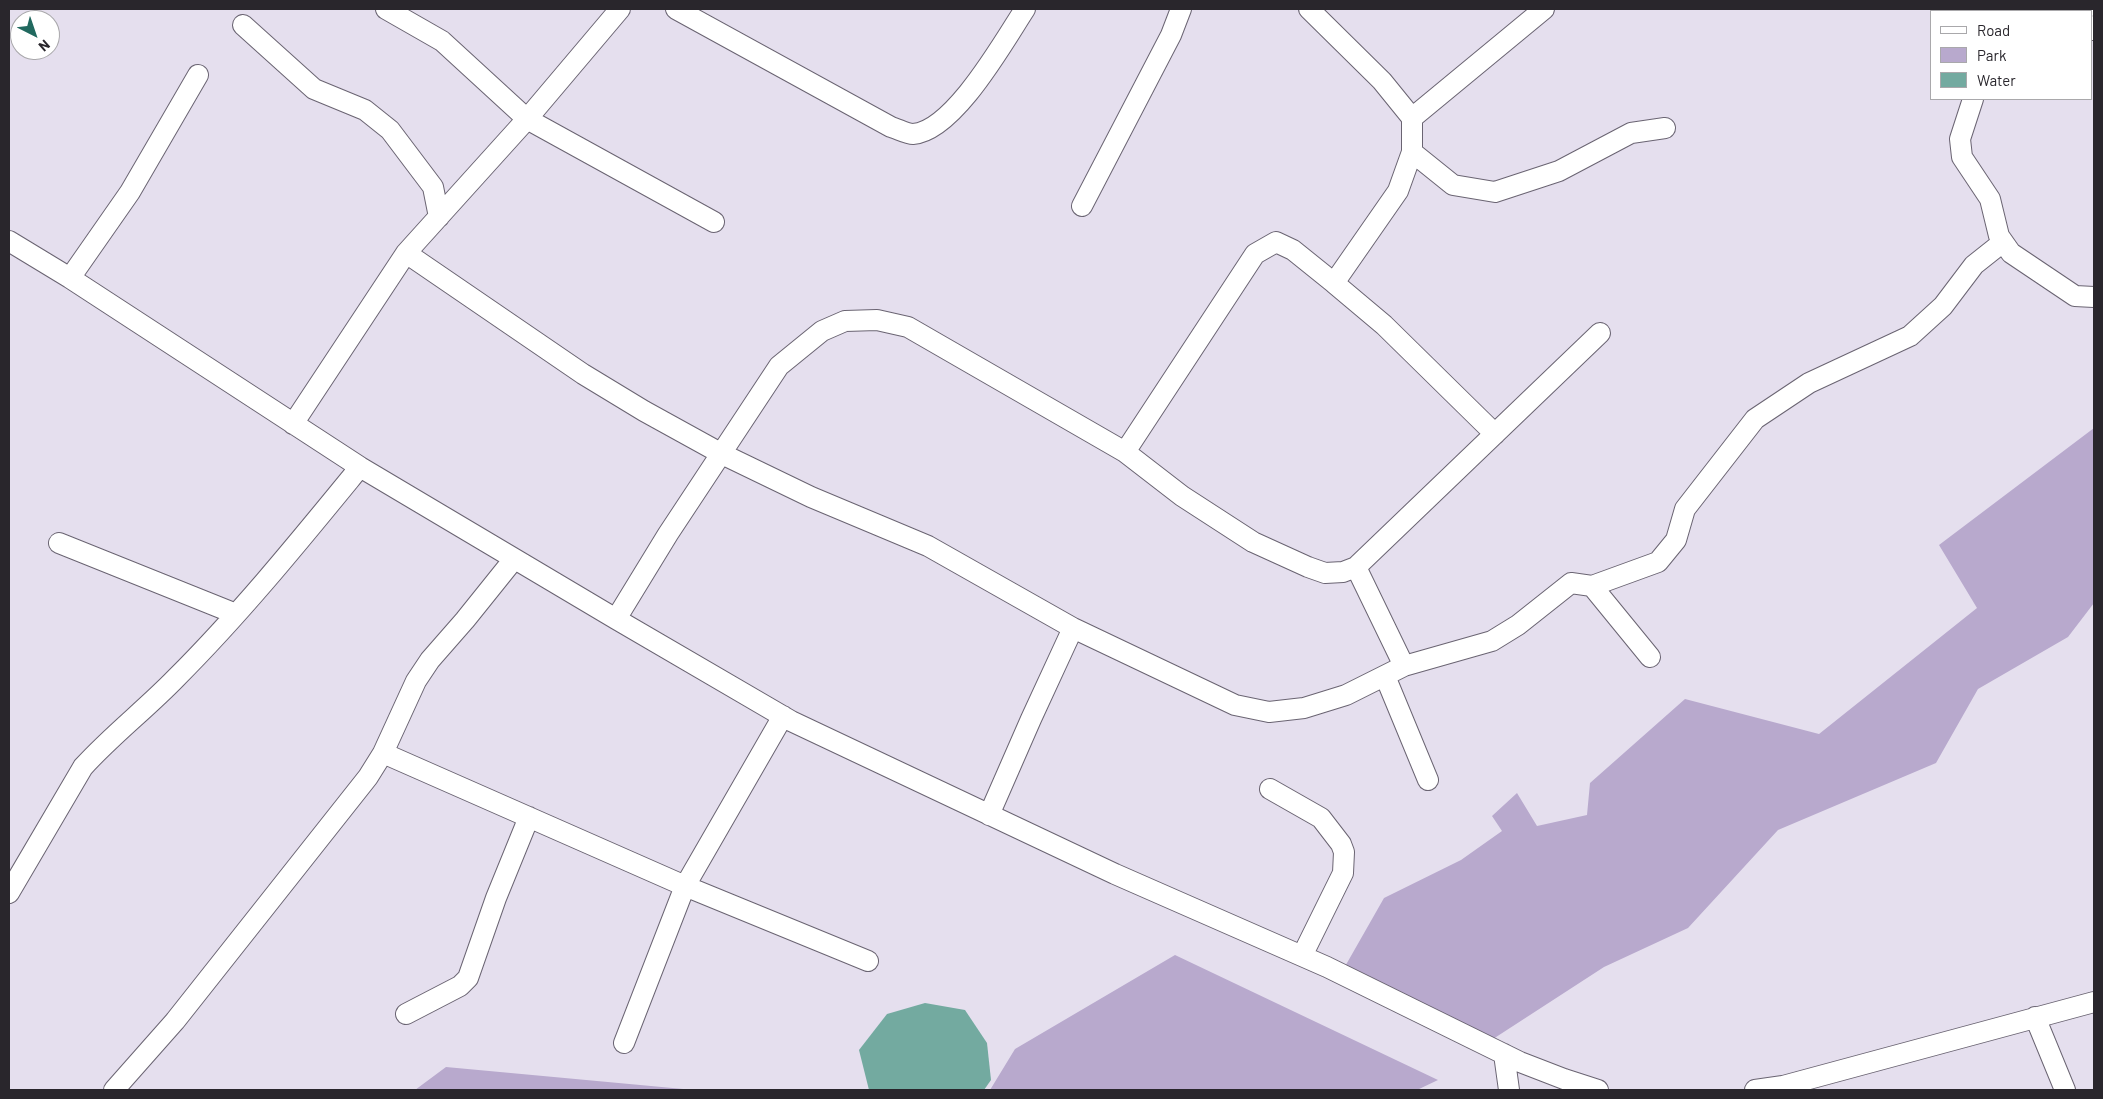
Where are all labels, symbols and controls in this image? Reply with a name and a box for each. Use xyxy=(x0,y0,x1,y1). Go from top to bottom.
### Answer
north arrow xyxy=(10,10,60,60)
legend xyxy=(1930,10,2093,100)
text: Road xyxy=(1977,21,2010,39)
text: N xyxy=(35,36,54,55)
text: Park xyxy=(1977,46,2006,64)
text: Water xyxy=(1977,71,2016,89)

